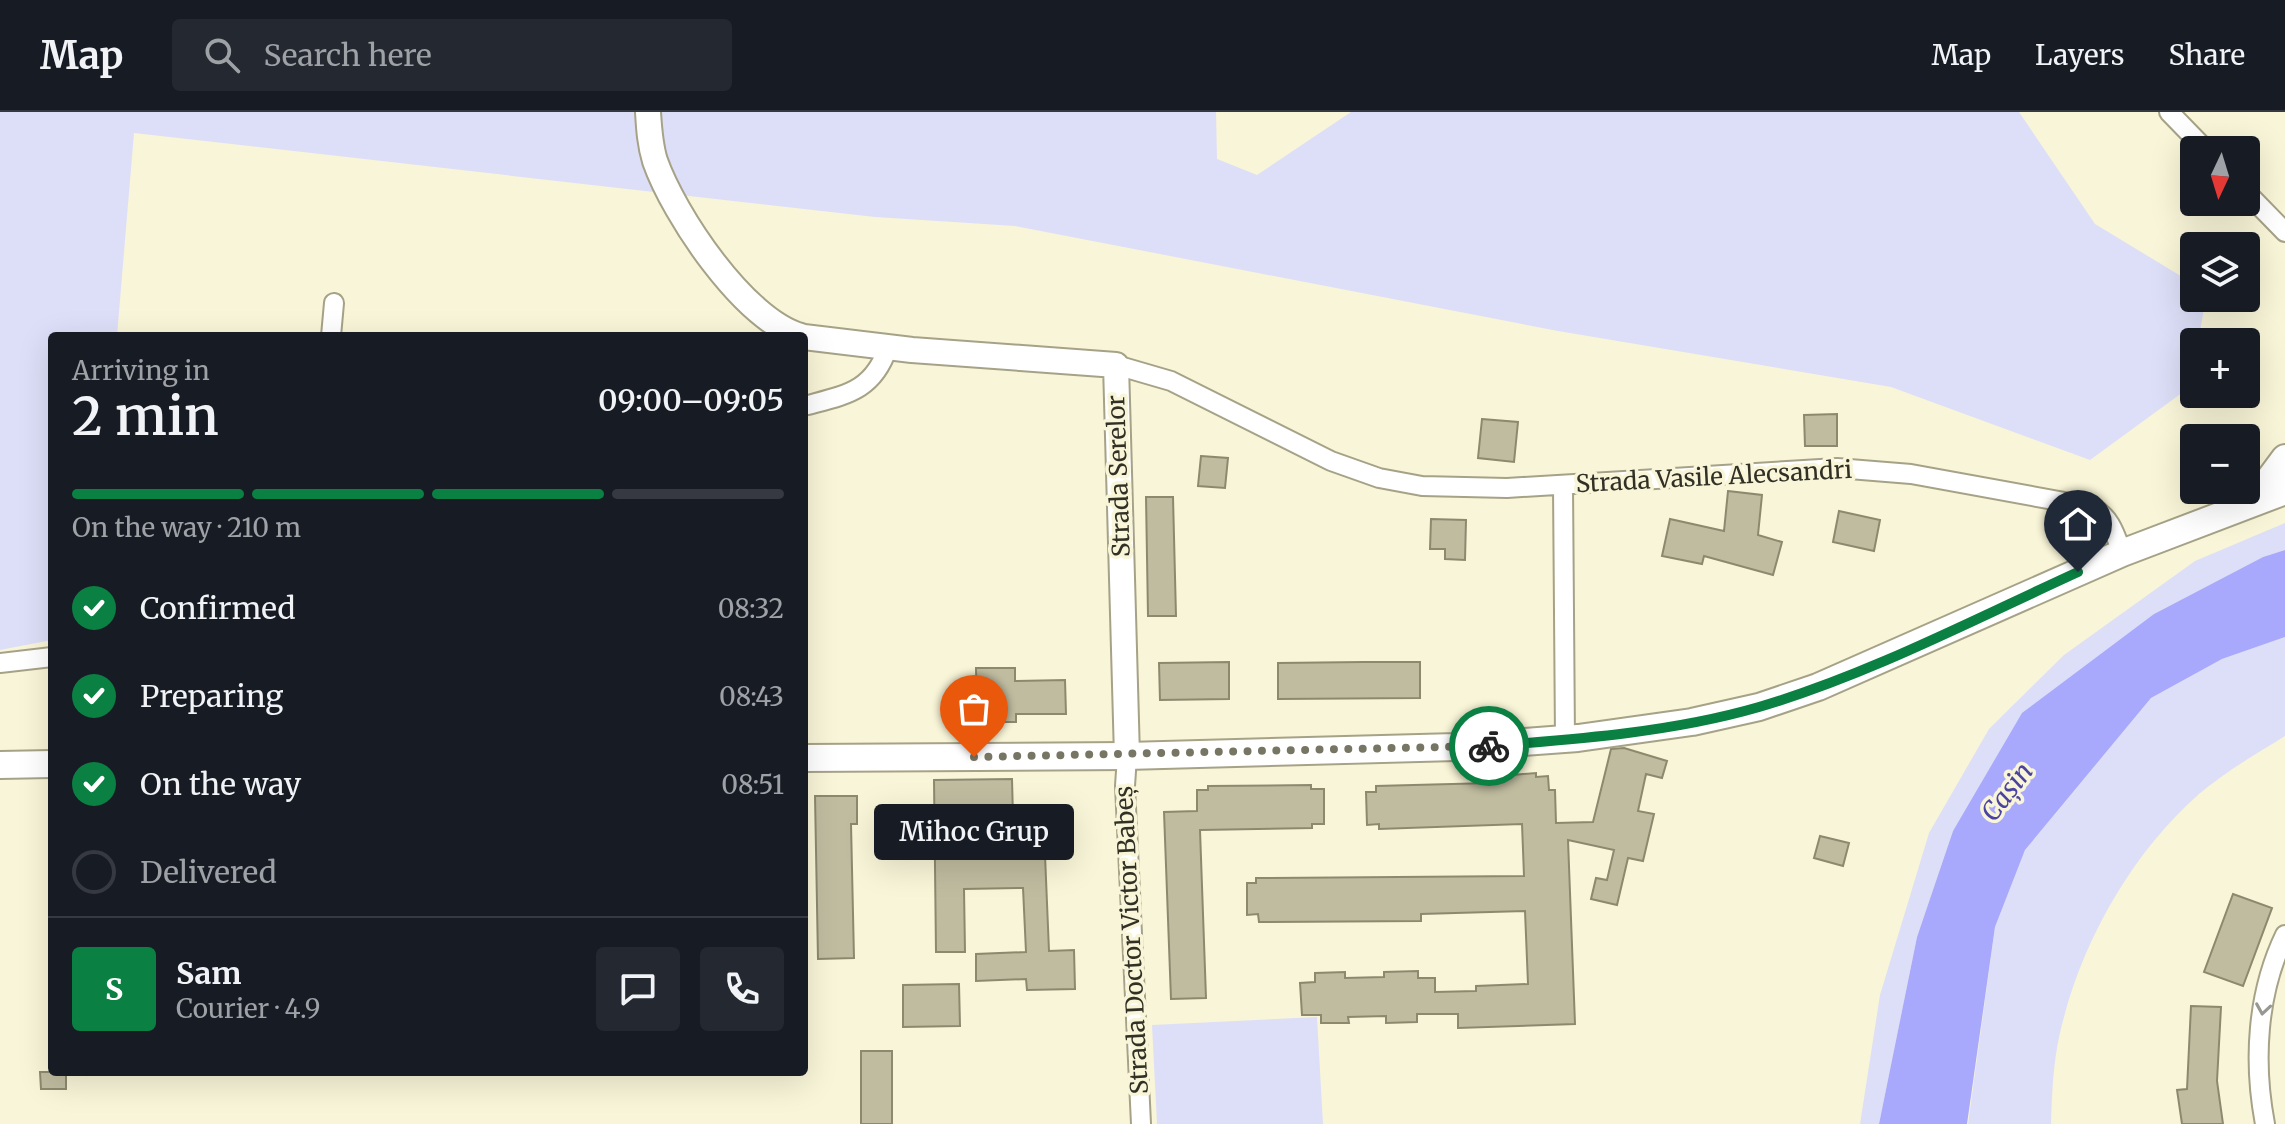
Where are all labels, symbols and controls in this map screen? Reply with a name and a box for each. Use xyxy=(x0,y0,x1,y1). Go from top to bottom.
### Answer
search box xyxy=(172,19,732,91)
text: Map xyxy=(40,32,124,79)
icon: search xyxy=(200,33,244,77)
text: Search here xyxy=(264,36,432,74)
text: Map xyxy=(1931,37,1991,73)
text: Layers xyxy=(2035,37,2124,73)
text: Share xyxy=(2168,37,2245,73)
north arrow xyxy=(2180,136,2260,216)
map controls xyxy=(2180,136,2260,504)
button: layers xyxy=(2180,232,2260,312)
button: + xyxy=(2180,328,2260,408)
text: Arriving in xyxy=(72,354,210,387)
text: 09:00–09:05 xyxy=(598,381,784,419)
text: 2 min xyxy=(72,384,219,449)
street label: Strada Serelor xyxy=(1100,394,1137,558)
button: − xyxy=(2180,424,2260,504)
street label: Strada Vasile Alecsandri xyxy=(1575,454,1853,499)
pin xyxy=(2044,490,2112,572)
icon: home xyxy=(2056,502,2100,546)
text: On the way · 210 m xyxy=(72,511,301,544)
icon: check xyxy=(72,586,116,630)
text: Confirmed xyxy=(140,589,295,627)
text: 08:32 xyxy=(718,592,784,625)
icon: check xyxy=(72,674,116,718)
pin xyxy=(940,675,1008,757)
text: Preparing xyxy=(140,677,283,715)
text: 08:43 xyxy=(719,680,784,713)
icon: bag xyxy=(952,687,996,731)
courier xyxy=(1449,706,1529,786)
icon: bike xyxy=(1467,724,1511,768)
water label: Cașin xyxy=(1973,756,2040,828)
icon: check xyxy=(72,762,116,806)
text: On the way xyxy=(140,765,301,803)
text: 08:51 xyxy=(721,768,784,801)
street label: Strada Doctor Victor Babeș xyxy=(1108,785,1155,1095)
callout: Mihoc Grup xyxy=(874,805,1074,861)
text: Mihoc Grup xyxy=(899,815,1049,848)
text: Delivered xyxy=(140,853,277,891)
button: chat xyxy=(596,947,680,1031)
button: phone xyxy=(700,947,784,1031)
text: Sam xyxy=(176,954,241,992)
text: S xyxy=(105,970,123,1008)
text: Courier · 4.9 xyxy=(176,992,320,1025)
one-way arrow xyxy=(2255,1003,2272,1016)

